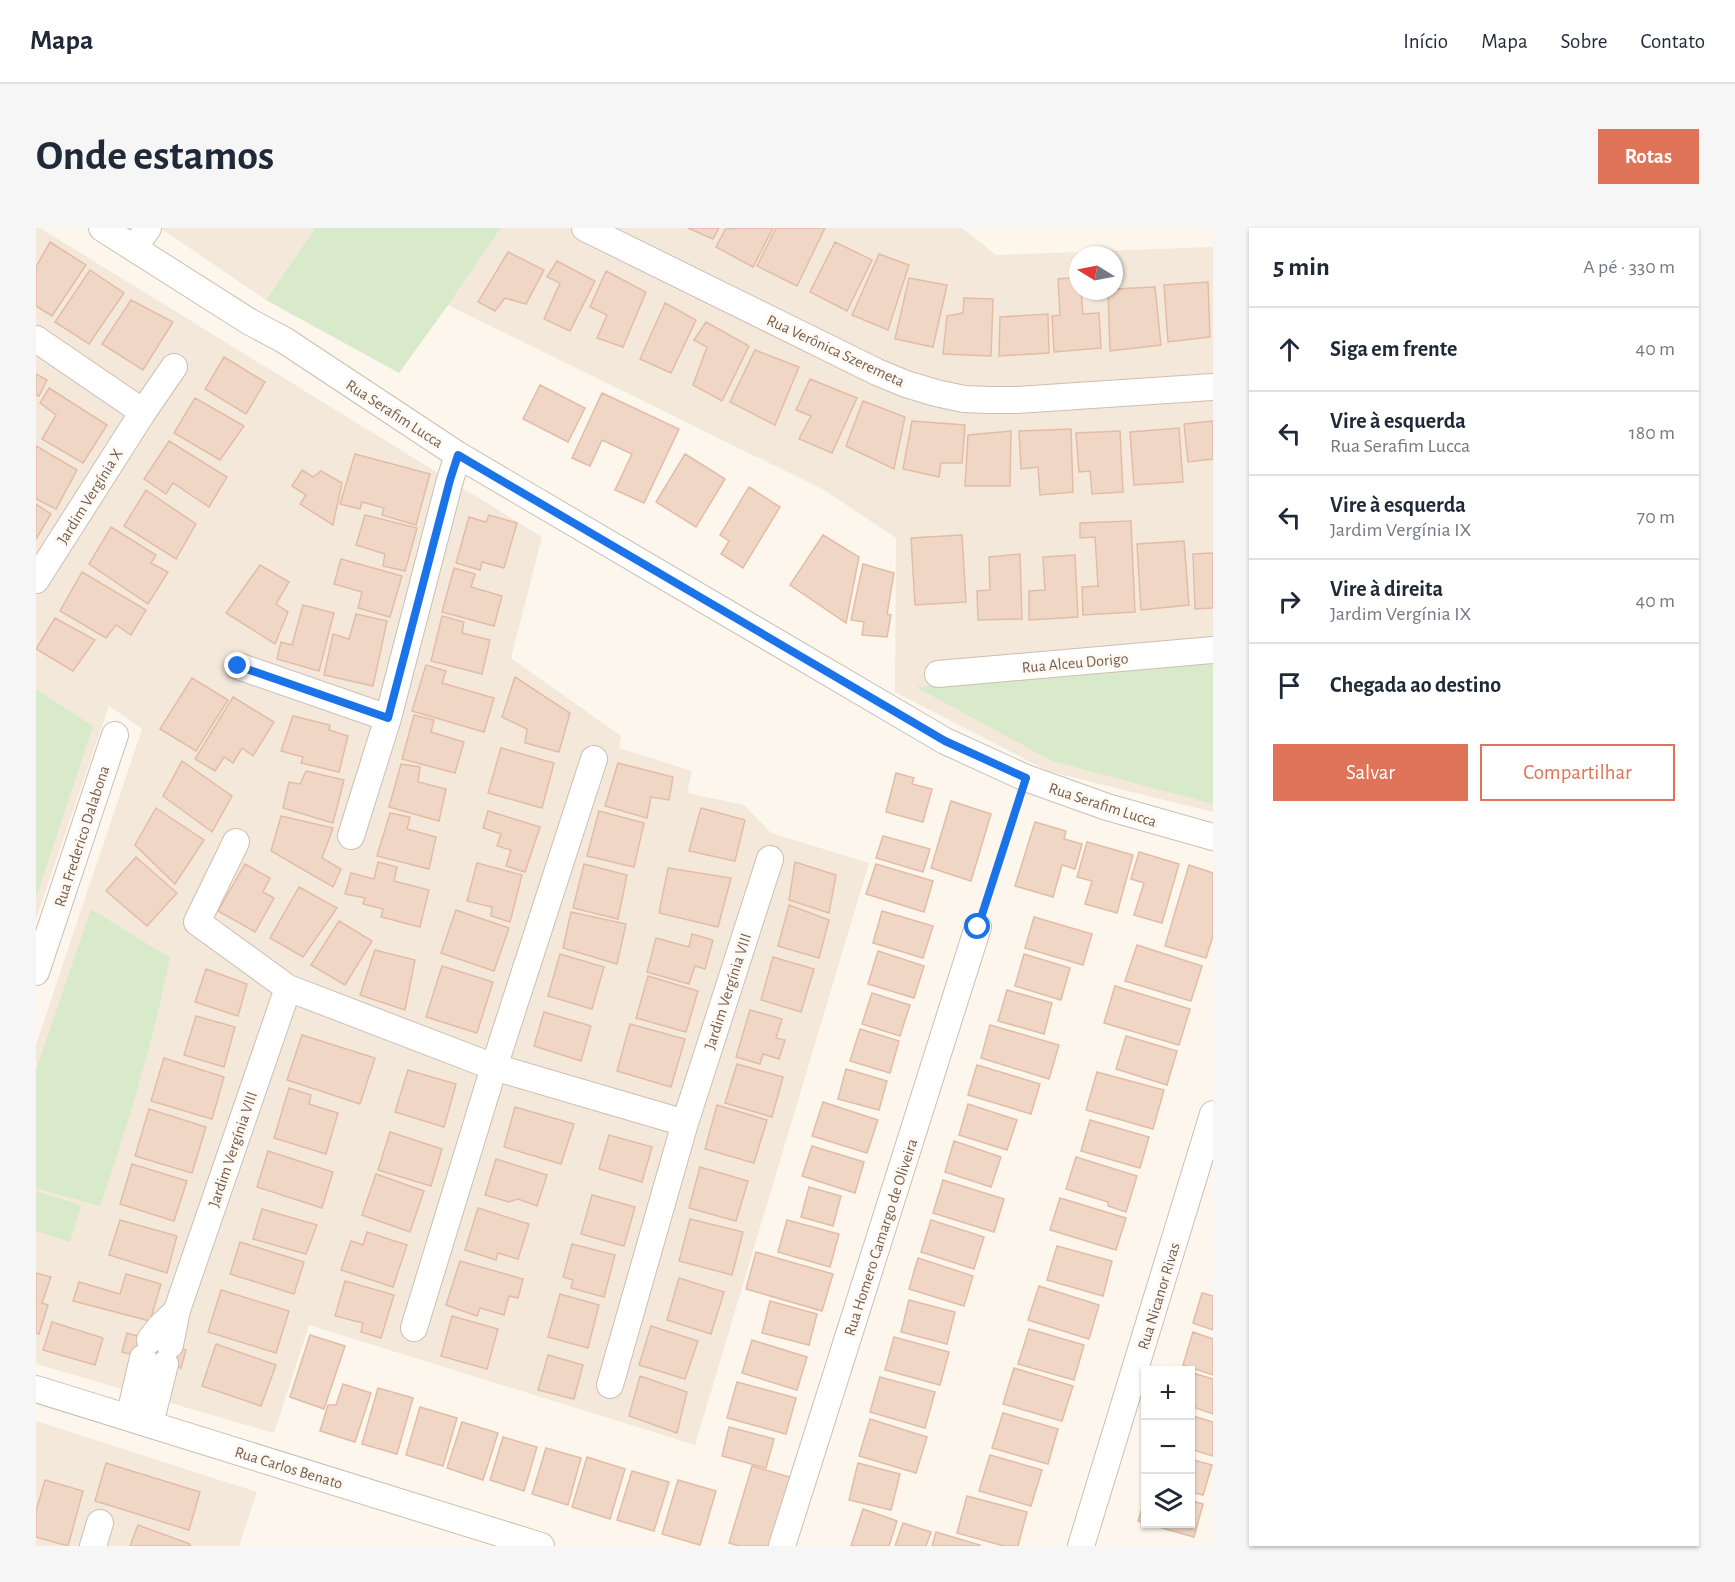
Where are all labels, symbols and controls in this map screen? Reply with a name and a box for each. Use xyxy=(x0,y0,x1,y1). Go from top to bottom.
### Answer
text: Mapa xyxy=(30,27,93,55)
text: Início xyxy=(1403,31,1448,52)
text: Mapa xyxy=(1481,31,1528,52)
text: Sobre xyxy=(1561,31,1607,52)
text: Contato xyxy=(1640,31,1705,52)
button: Rotas xyxy=(1598,129,1699,184)
text: Onde estamos xyxy=(36,135,274,177)
north arrow xyxy=(1069,246,1123,300)
text: 5 min xyxy=(1273,254,1330,280)
text: A pé · 330 m xyxy=(1583,257,1675,277)
street label: Rua Verônica Szeremeta xyxy=(764,312,907,390)
icon: ahead xyxy=(1273,333,1306,366)
text: Siga em frente xyxy=(1330,338,1457,360)
text: 40 m xyxy=(1636,339,1675,359)
street label: Rua Serafim Lucca xyxy=(343,377,446,451)
text: Vire à esquerda xyxy=(1330,410,1466,432)
icon: left xyxy=(1273,417,1306,450)
text: 180 m xyxy=(1629,423,1675,443)
text: Rua Serafim Lucca xyxy=(1330,436,1470,456)
street label: Jardim Vergínia X xyxy=(54,446,126,547)
text: Vire à esquerda xyxy=(1330,494,1466,516)
icon: left xyxy=(1273,501,1306,534)
text: 70 m xyxy=(1637,507,1675,527)
text: Jardim Vergínia IX xyxy=(1330,520,1471,540)
text: Vire à direita xyxy=(1330,578,1443,600)
icon: right xyxy=(1273,585,1306,618)
text: 40 m xyxy=(1636,591,1675,611)
text: Jardim Vergínia IX xyxy=(1330,604,1471,624)
street label: Rua Alceu Dorigo xyxy=(1021,650,1129,676)
route end xyxy=(224,652,250,678)
icon: arrive xyxy=(1273,669,1306,702)
text: Chegada ao destino xyxy=(1330,674,1501,696)
button: Salvar xyxy=(1273,744,1468,801)
button: Compartilhar xyxy=(1480,744,1675,801)
street label: Rua Frederico Dalabona xyxy=(52,764,112,909)
street label: Rua Serafim Lucca xyxy=(1047,780,1159,830)
route start xyxy=(964,913,990,939)
street label: Jardim Vergínia VIII xyxy=(702,931,754,1051)
street label: Jardim Vergínia VIII xyxy=(206,1089,260,1209)
street label: Rua Homero Camargo de Oliveira xyxy=(841,1137,920,1338)
street label: Rua Nicanor Rivas xyxy=(1135,1241,1183,1352)
map controls xyxy=(1141,1366,1195,1528)
button: + xyxy=(1141,1366,1195,1420)
button: − xyxy=(1141,1420,1195,1474)
street label: Rua Carlos Benato xyxy=(233,1444,345,1492)
button: layers xyxy=(1141,1474,1195,1528)

